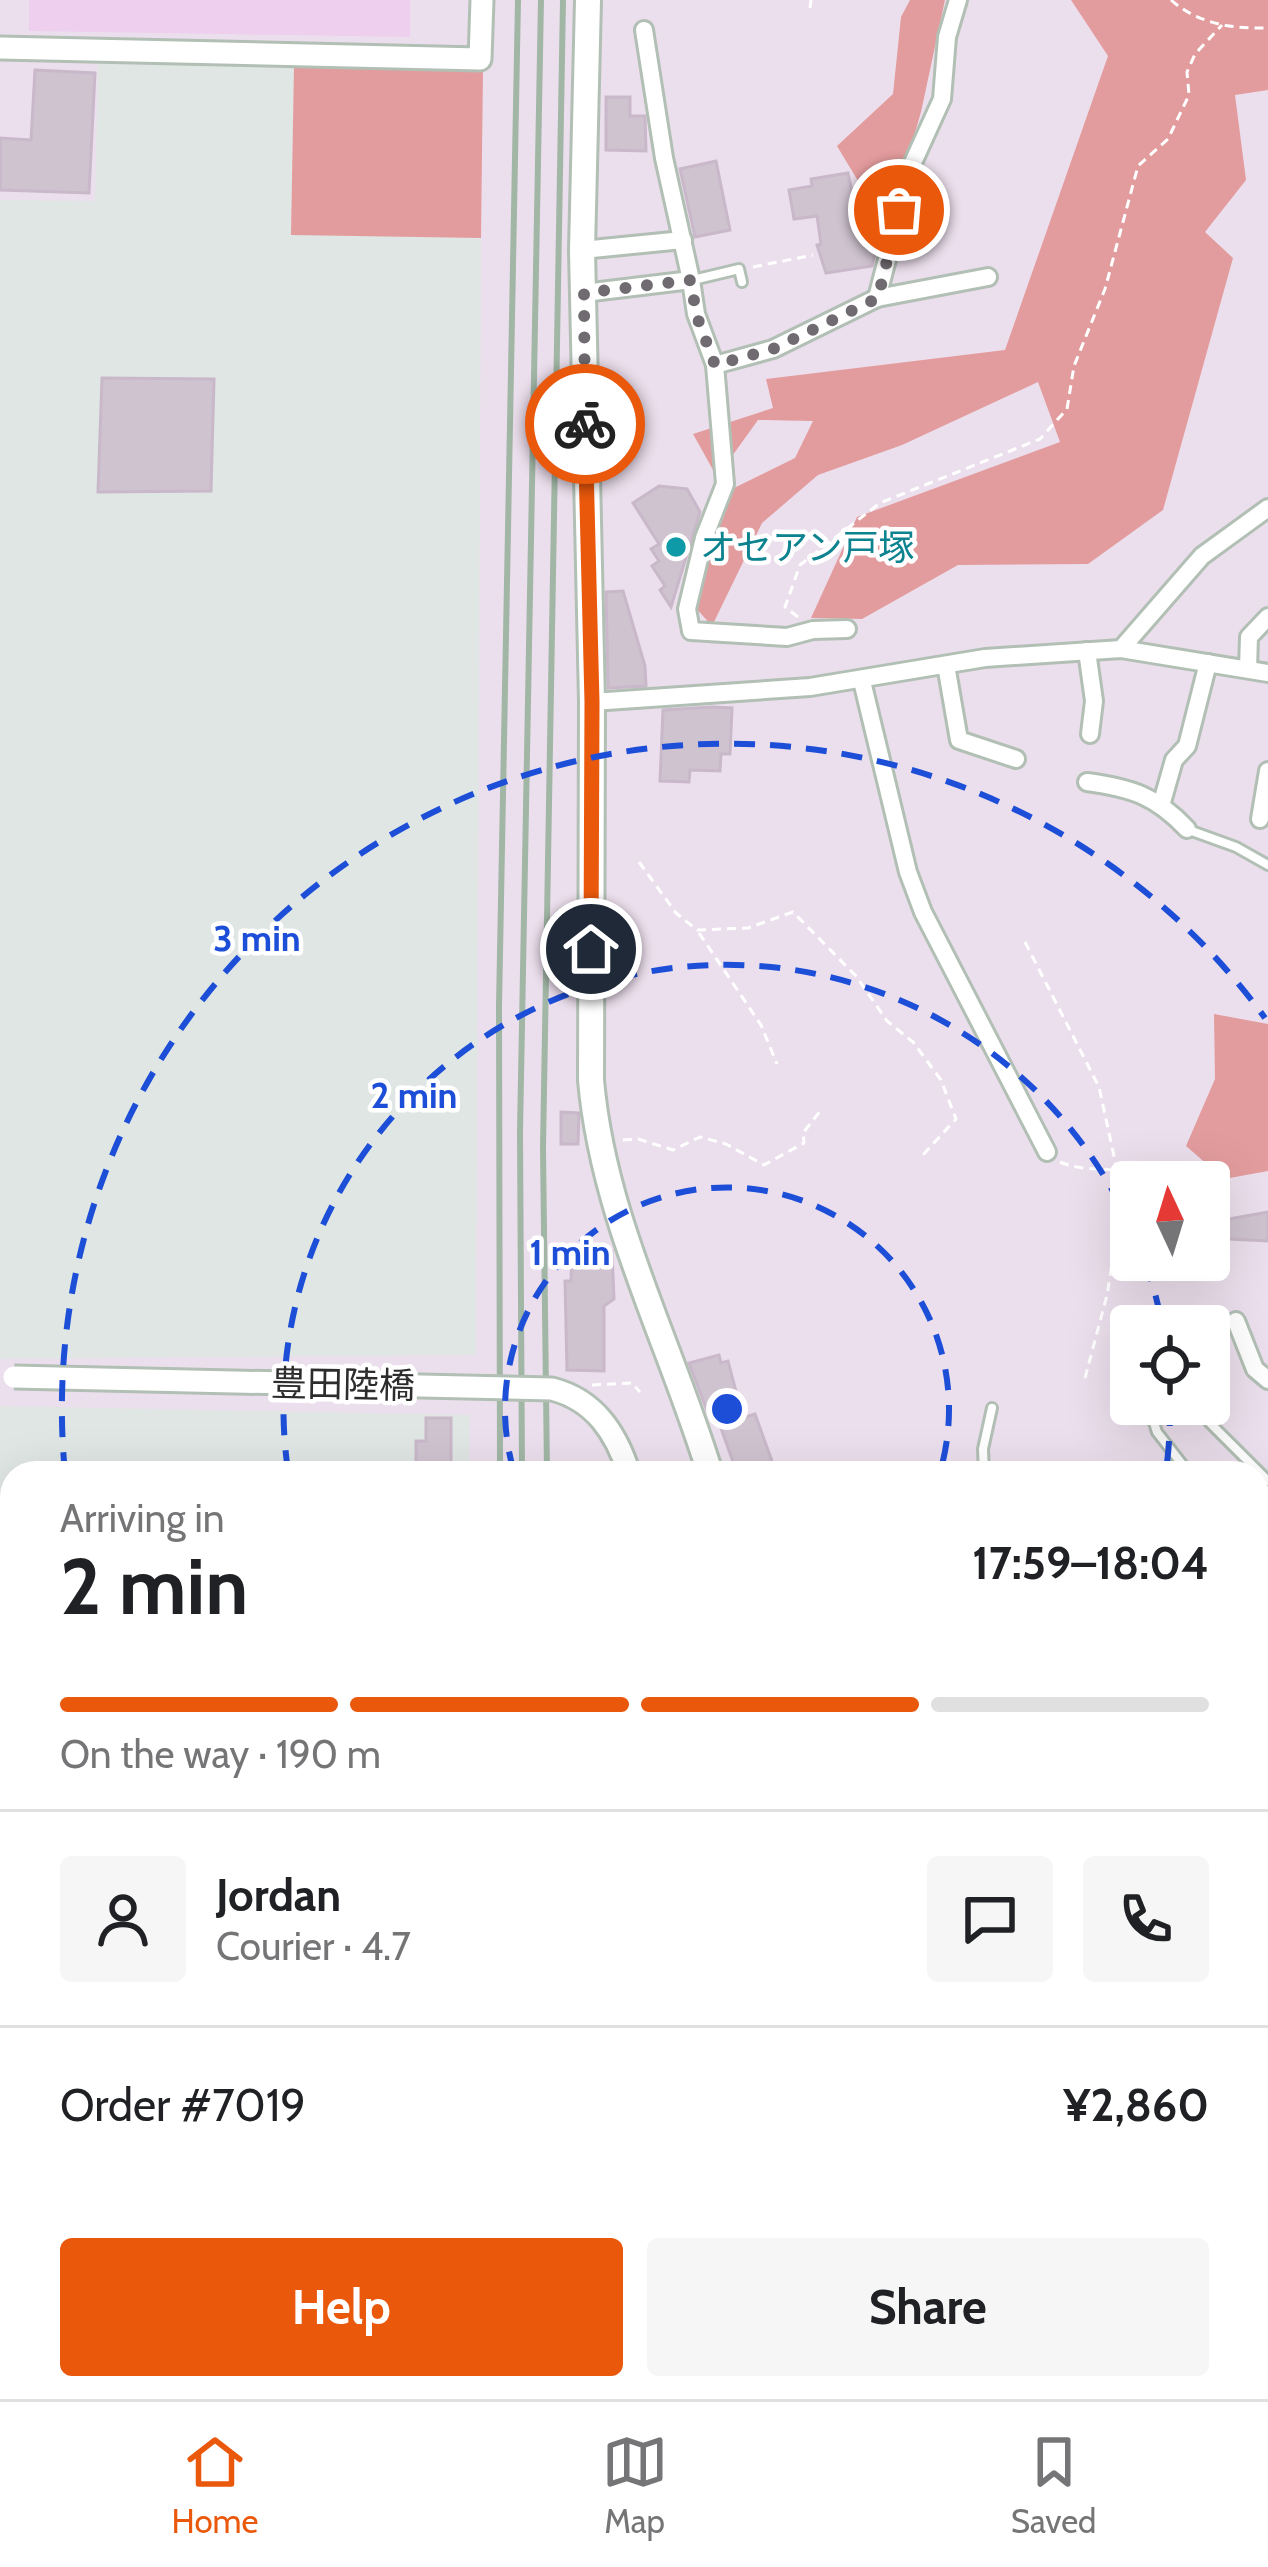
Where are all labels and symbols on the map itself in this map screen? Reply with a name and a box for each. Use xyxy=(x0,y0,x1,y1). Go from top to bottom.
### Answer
pin xyxy=(848,159,950,261)
courier xyxy=(525,364,645,484)
place label: オセアン戸塚 xyxy=(700,525,915,569)
marker: オセアン戸塚 xyxy=(663,534,689,560)
pin xyxy=(540,898,642,1000)
text: 3 min xyxy=(213,916,301,960)
text: 2 min xyxy=(371,1073,457,1117)
north arrow xyxy=(1110,1161,1230,1281)
text: 1 min xyxy=(529,1230,611,1274)
street label: 豊田陸橋 xyxy=(271,1361,415,1407)
centre of rings xyxy=(706,1388,748,1430)

